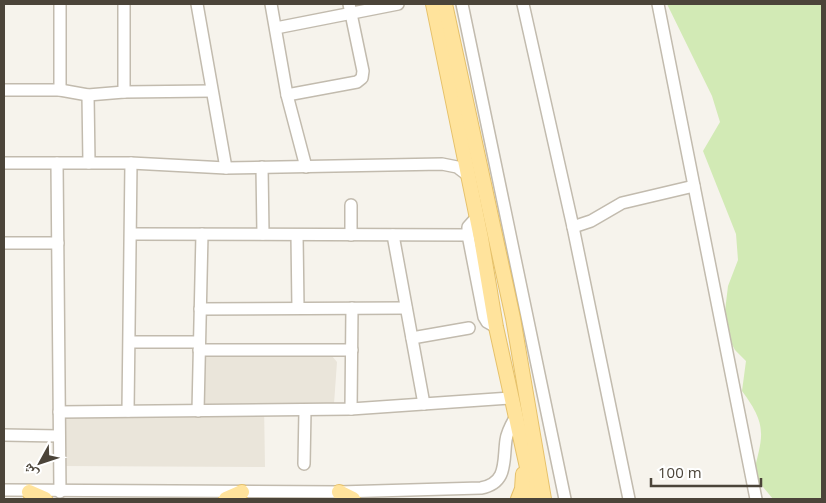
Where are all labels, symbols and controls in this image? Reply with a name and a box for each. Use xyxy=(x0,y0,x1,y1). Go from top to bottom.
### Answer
north arrow xyxy=(15,438,65,488)
scale bar xyxy=(651,456,761,488)
text: ش xyxy=(18,460,42,483)
text: 100 m xyxy=(658,462,702,482)

